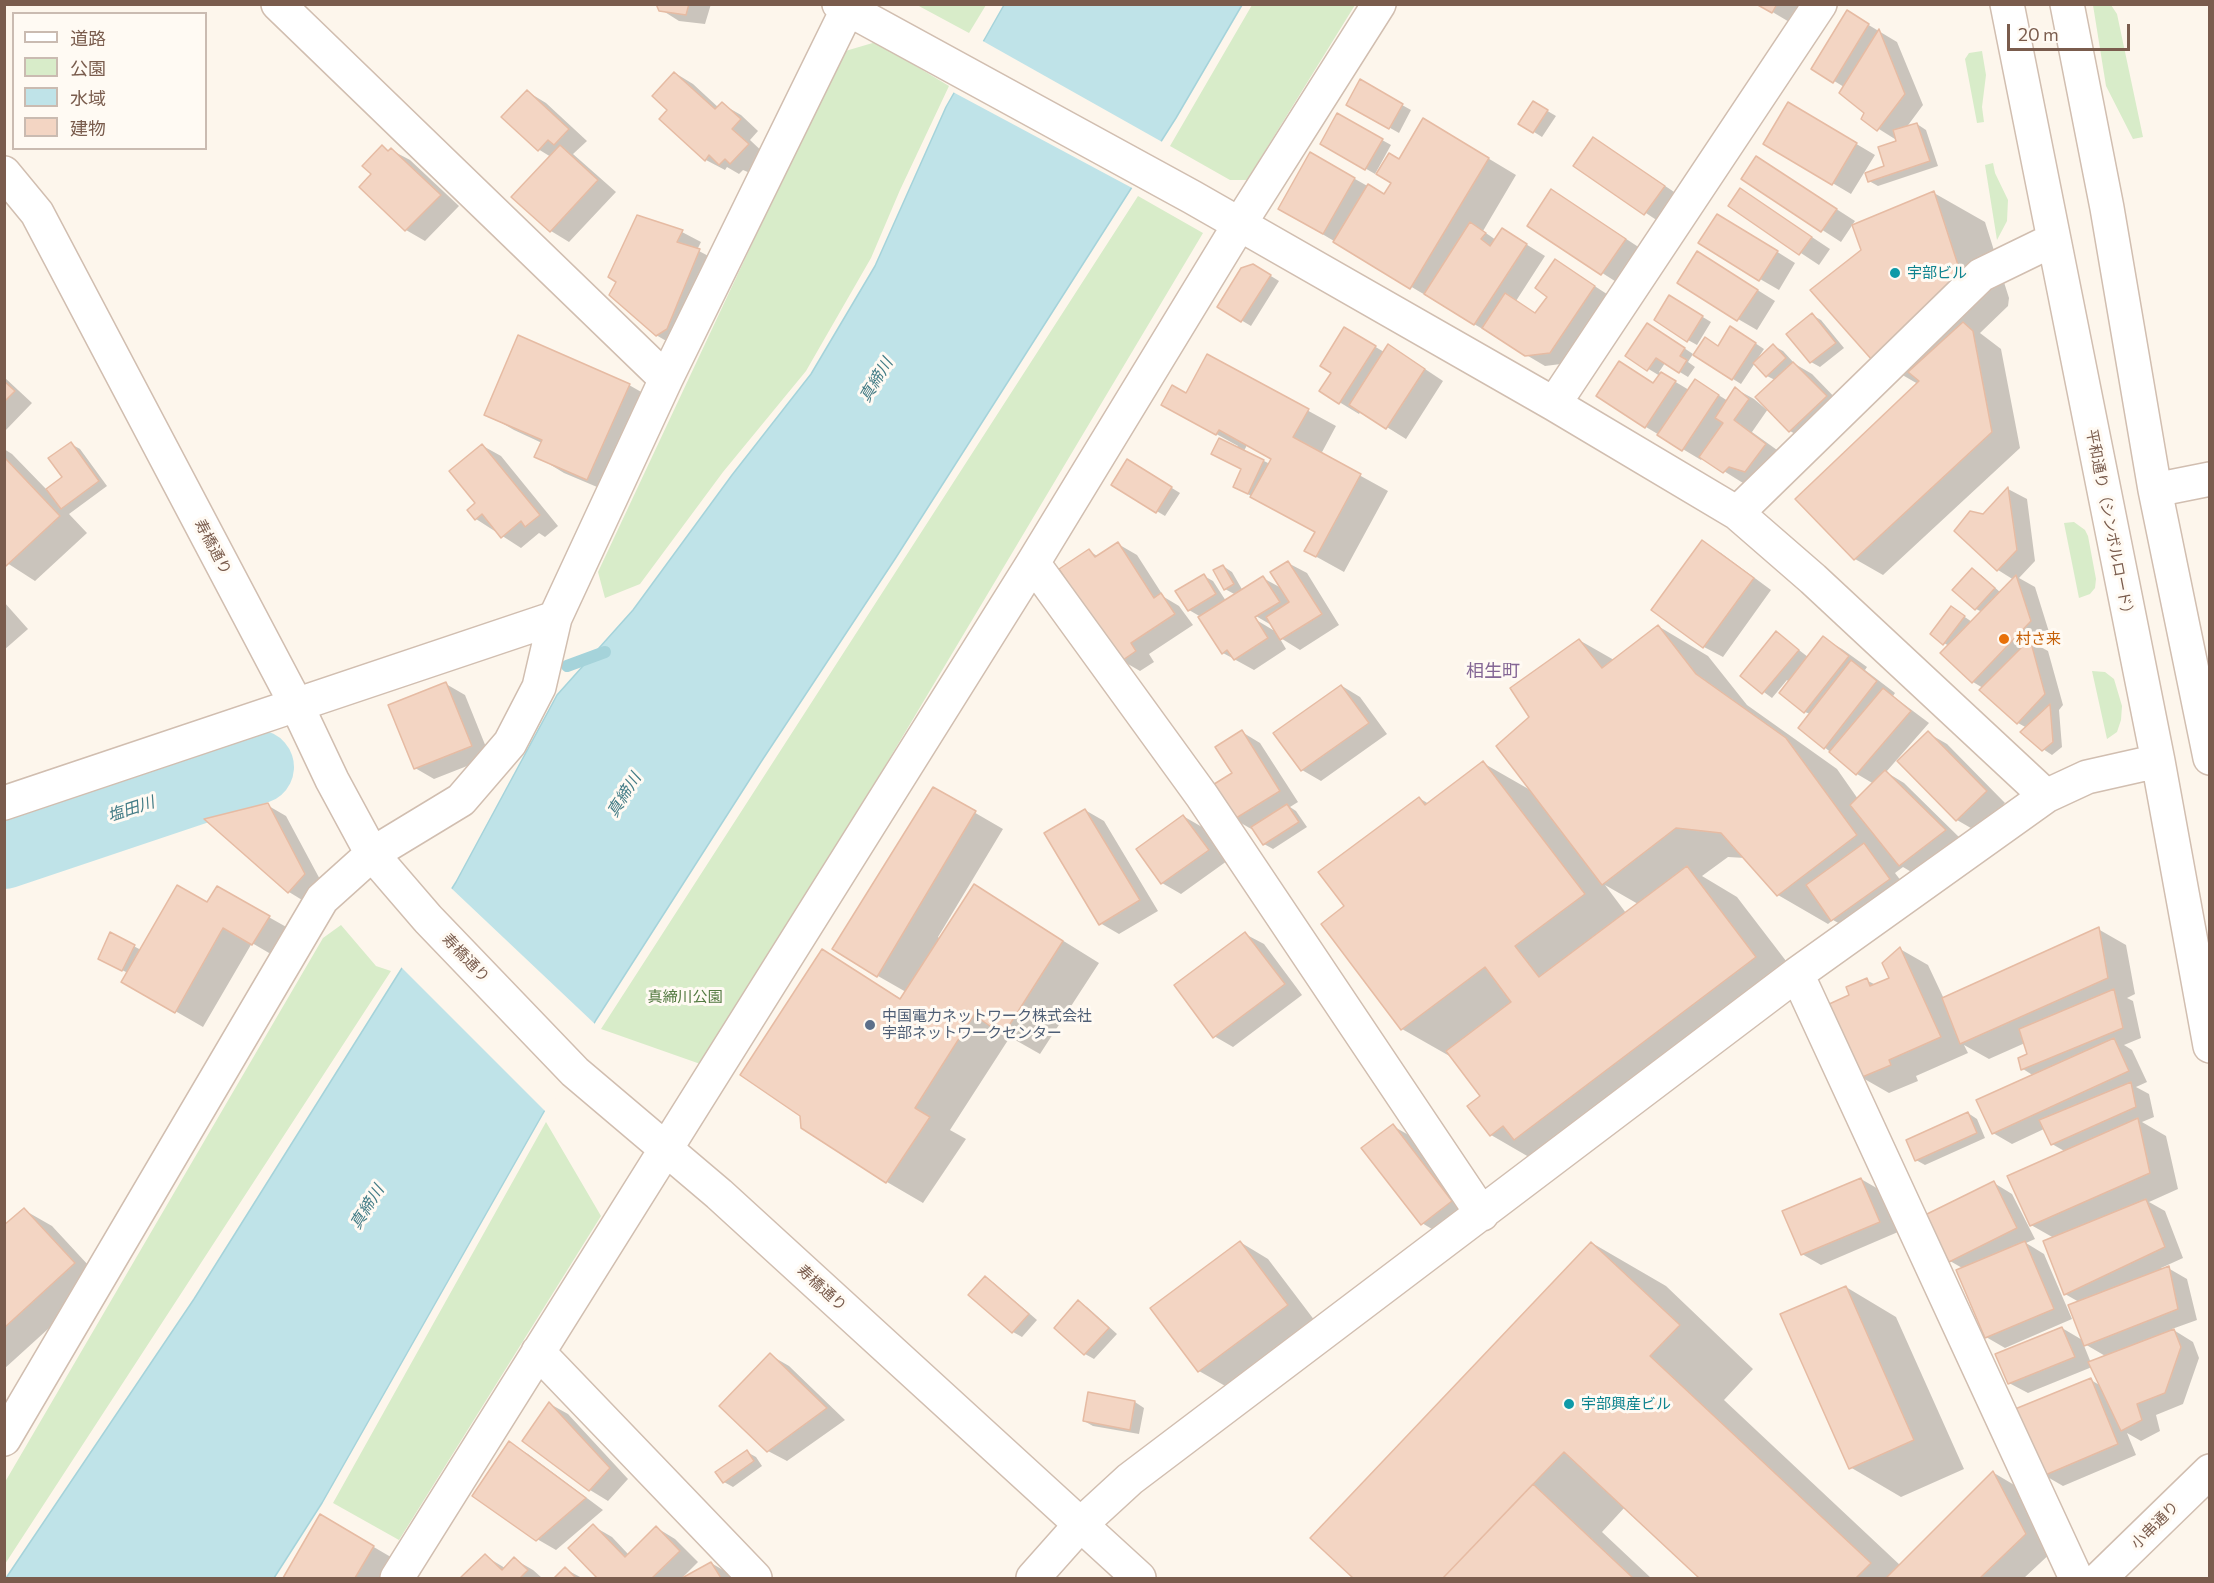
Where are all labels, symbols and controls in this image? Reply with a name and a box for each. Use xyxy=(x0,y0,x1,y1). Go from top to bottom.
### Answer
legend xyxy=(12,12,207,150)
scale bar xyxy=(2010,12,2133,50)
text: 20 m xyxy=(2018,23,2059,45)
text: 道路 xyxy=(70,27,106,49)
text: 公園 xyxy=(70,57,106,79)
text: 水域 xyxy=(70,87,106,109)
text: 建物 xyxy=(70,117,106,139)
place label: 宇部ビル xyxy=(1907,264,1967,282)
marker: 宇部ビル xyxy=(1888,266,1902,280)
water label: 真締川 xyxy=(855,354,897,406)
street label: 平和通り（シンボルロード） xyxy=(2083,428,2137,622)
street label: 寿橋通り xyxy=(191,516,235,578)
place label: 村さ来 xyxy=(2016,630,2061,648)
marker: 村さ来 xyxy=(1997,632,2011,646)
district label: 相生町 xyxy=(1466,660,1520,682)
water label: 真締川 xyxy=(603,770,645,820)
water label: 塩田川 xyxy=(105,792,157,826)
street label: 寿橋通り xyxy=(439,930,493,986)
park label: 真締川公園 xyxy=(648,988,722,1006)
place label: 中国電力ネットワーク株式会社 宇部ネットワークセンター xyxy=(882,1007,1092,1042)
marker: 中国電力ネットワーク株式会社 宇部ネットワークセンター xyxy=(863,1018,877,1032)
water label: 真締川 xyxy=(346,1182,388,1232)
street label: 寿橋通り xyxy=(794,1261,850,1315)
place label: 宇部興産ビル xyxy=(1581,1395,1671,1413)
marker: 宇部興産ビル xyxy=(1562,1397,1576,1411)
street label: 小串通り xyxy=(2127,1497,2183,1553)

